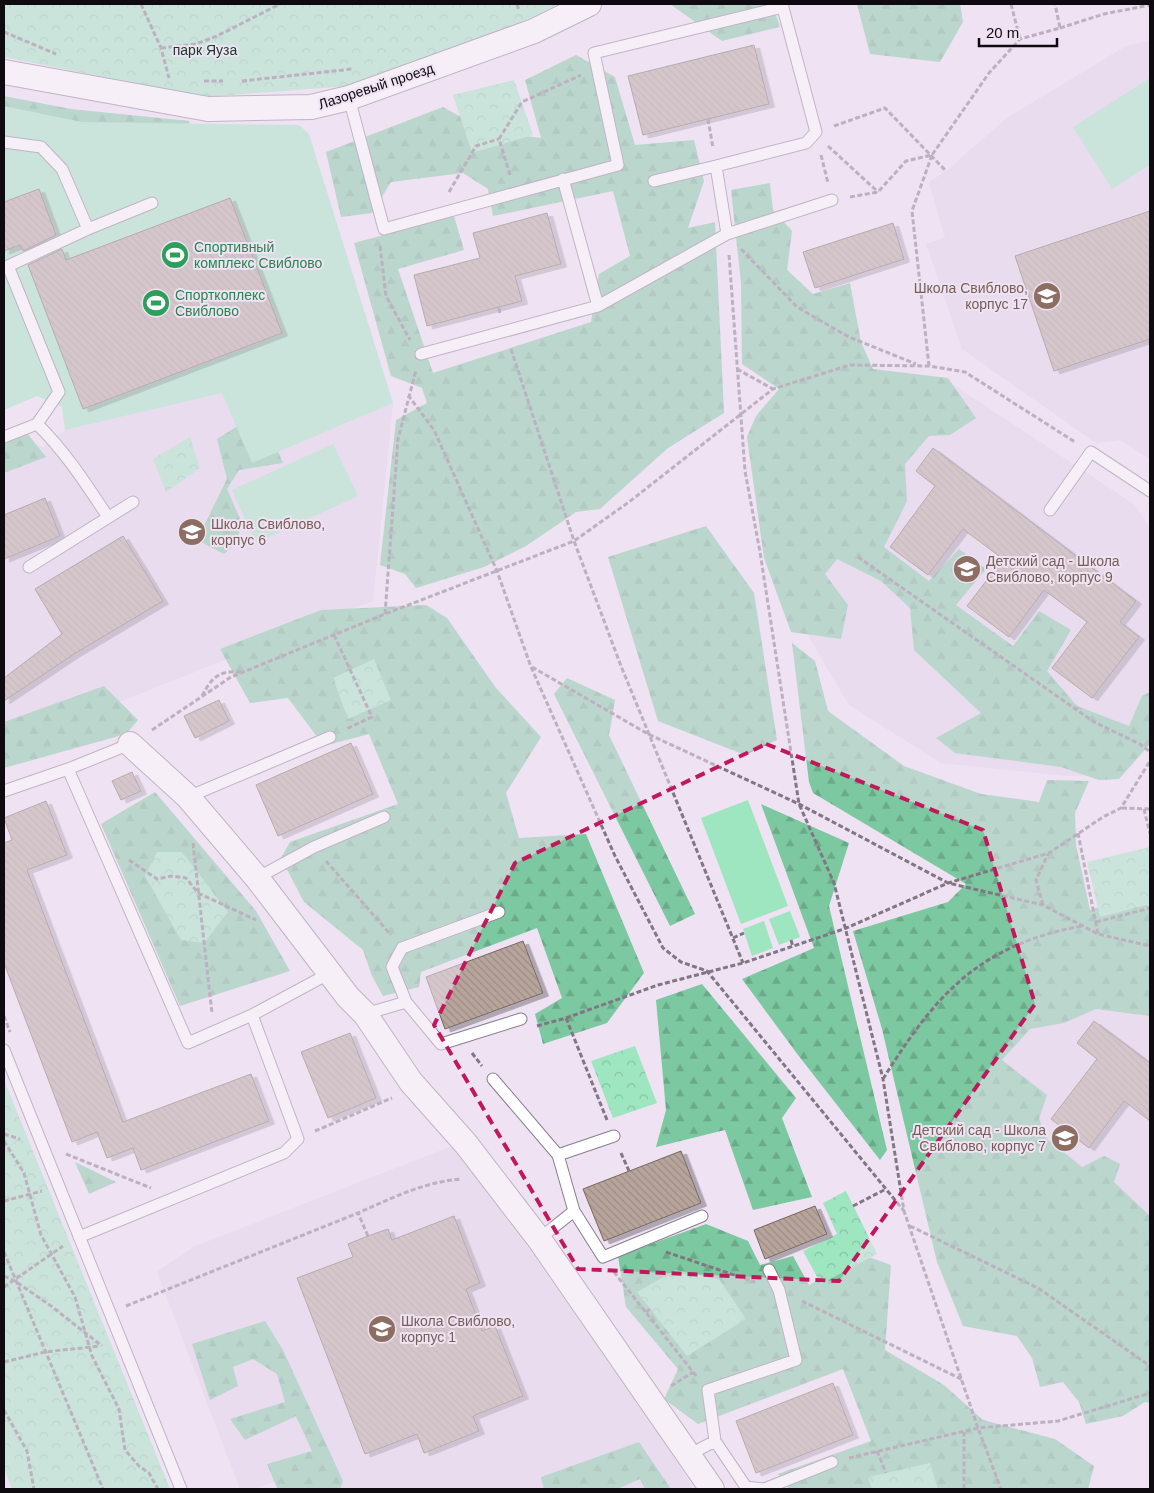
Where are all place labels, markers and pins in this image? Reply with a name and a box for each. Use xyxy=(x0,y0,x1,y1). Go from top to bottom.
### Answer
place label: Спортивный комплекс Свиблово xyxy=(194,239,323,271)
sports icon: Спортивный комплекс Свиблово xyxy=(160,240,190,270)
place label: Школа Свиблово, корпус 17 xyxy=(914,280,1028,312)
school or university icon: Школа Свиблово, корпус 17 xyxy=(1032,281,1062,311)
place label: Спорткоплекс Свиблово xyxy=(175,287,265,319)
sports icon: Спорткоплекс Свиблово xyxy=(141,288,171,318)
place label: Школа Свиблово, корпус 6 xyxy=(211,516,325,548)
school or university icon: Школа Свиблово, корпус 6 xyxy=(177,517,207,547)
place label: Детский сад - Школа Свиблово, корпус 9 xyxy=(986,553,1120,585)
school or university icon: Детский сад - Школа Свиблово, корпус 9 xyxy=(952,554,982,584)
place label: Детский сад - Школа Свиблово, корпус 7 xyxy=(912,1122,1046,1154)
school or university icon: Детский сад - Школа Свиблово, корпус 7 xyxy=(1050,1123,1080,1153)
place label: Школа Свиблово, корпус 1 xyxy=(401,1313,515,1345)
school or university icon: Школа Свиблово, корпус 1 xyxy=(367,1314,397,1344)

